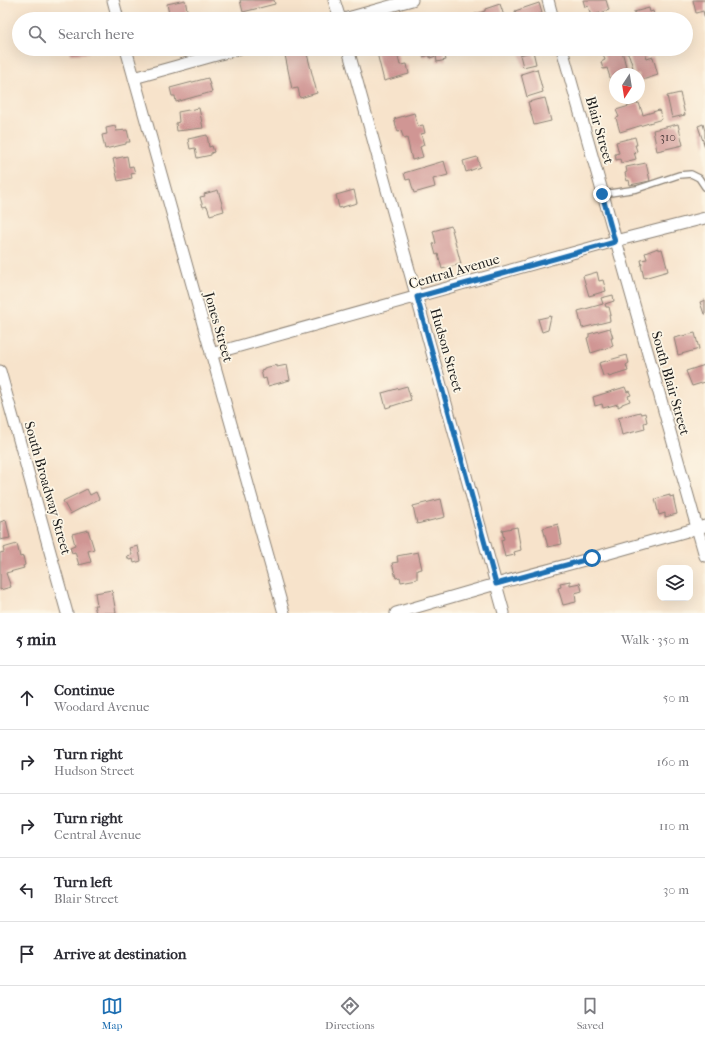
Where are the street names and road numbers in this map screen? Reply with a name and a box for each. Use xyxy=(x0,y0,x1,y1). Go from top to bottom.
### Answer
street label: Blair Street xyxy=(582,94,617,166)
street label: Central Avenue xyxy=(407,250,502,293)
street label: Jones Street xyxy=(200,289,237,364)
street label: Hudson Street xyxy=(426,306,467,394)
street label: South Blair Street xyxy=(648,329,693,437)
street label: South Broadway Street xyxy=(20,419,75,557)

